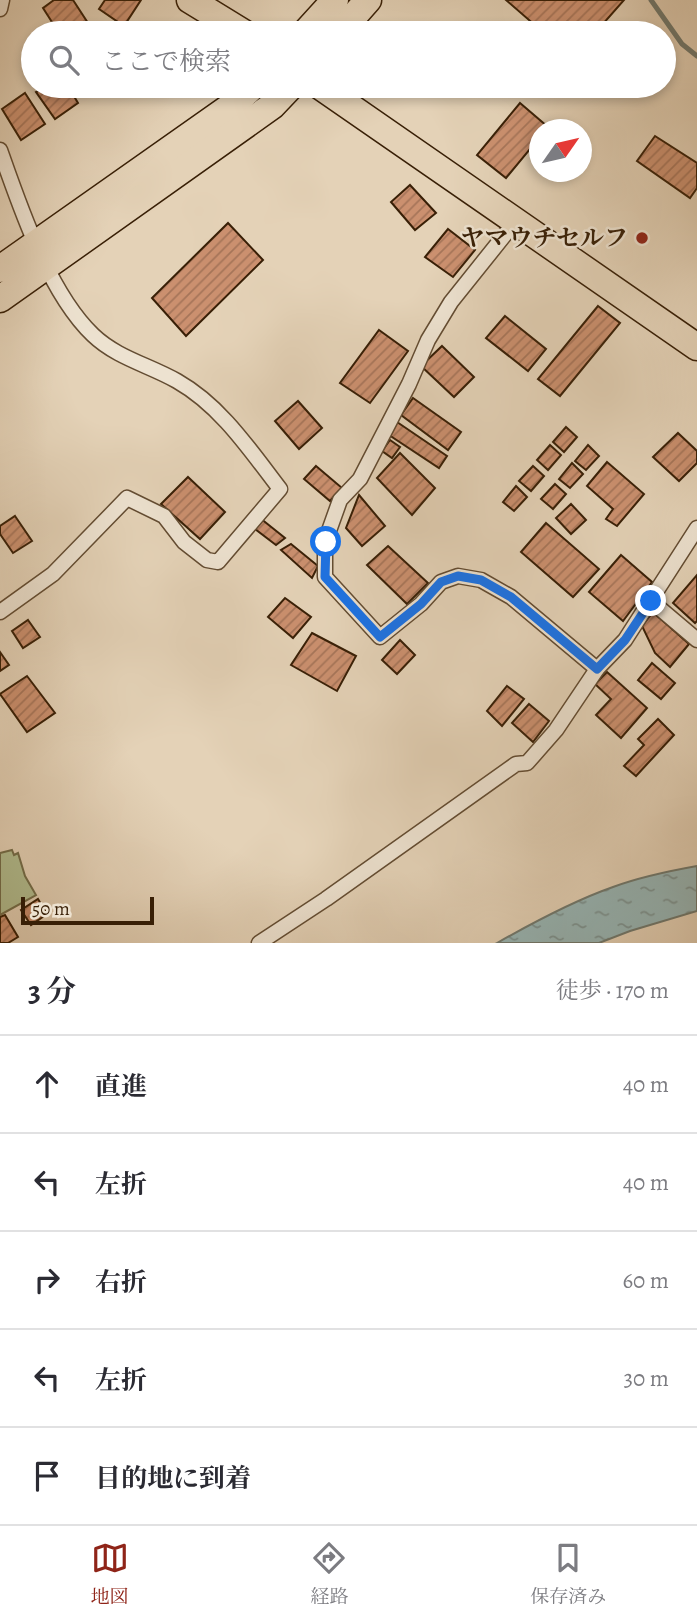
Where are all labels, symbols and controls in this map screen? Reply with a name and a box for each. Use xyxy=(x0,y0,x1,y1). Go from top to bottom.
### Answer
search box xyxy=(21,21,676,98)
icon: search xyxy=(45,41,83,79)
text: ここで検索 xyxy=(101,44,231,79)
north arrow xyxy=(529,119,592,182)
place label: ヤマウチセルフ xyxy=(460,222,628,254)
marker: ヤマウチセルフ xyxy=(634,230,650,246)
route start xyxy=(310,526,341,557)
route end xyxy=(635,585,666,616)
scale bar xyxy=(21,894,154,926)
text: 50 m xyxy=(32,896,70,922)
text: 3 分 xyxy=(28,971,76,1011)
text: 徒歩 · 170 m xyxy=(556,975,669,1006)
icon: ahead xyxy=(28,1065,66,1103)
text: 直進 xyxy=(95,1069,147,1104)
text: 40 m xyxy=(623,1069,669,1100)
icon: left xyxy=(28,1163,66,1201)
text: 左折 xyxy=(95,1167,147,1202)
text: 40 m xyxy=(623,1167,669,1198)
icon: right xyxy=(28,1261,66,1299)
text: 右折 xyxy=(95,1265,147,1300)
text: 60 m xyxy=(622,1265,669,1296)
icon: left xyxy=(28,1359,66,1397)
text: 左折 xyxy=(95,1363,147,1398)
text: 30 m xyxy=(623,1363,669,1394)
icon: arrive xyxy=(28,1457,66,1495)
text: 目的地に到着 xyxy=(95,1461,251,1496)
tab: 地図 xyxy=(91,1539,129,1610)
tab: 経路 xyxy=(310,1539,348,1610)
tab: 保存済み xyxy=(530,1539,606,1610)

